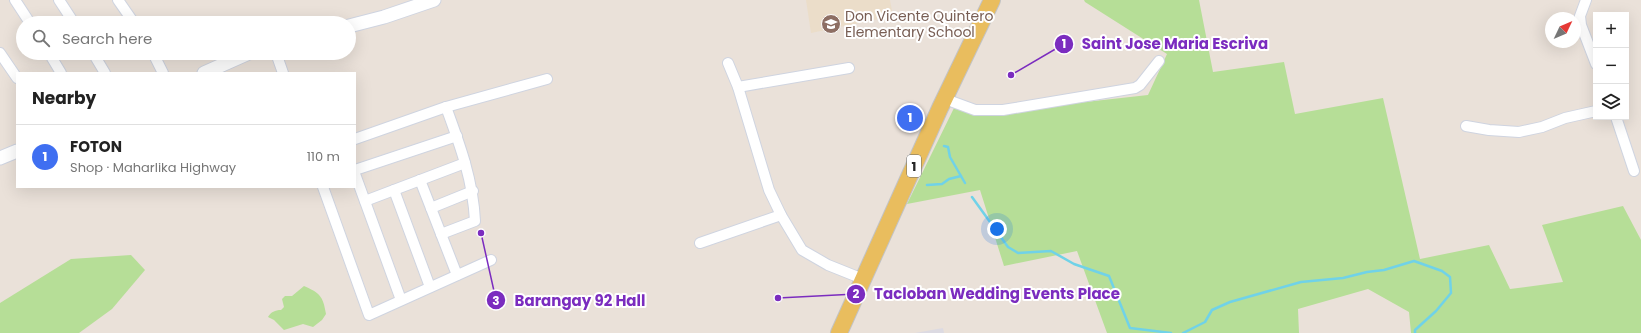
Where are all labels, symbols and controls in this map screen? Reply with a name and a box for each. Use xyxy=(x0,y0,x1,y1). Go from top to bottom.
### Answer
place label: Don Vicente Quintero Elementary School xyxy=(845,6,994,42)
north arrow xyxy=(1545,12,1581,48)
map controls xyxy=(1593,12,1629,120)
button: + xyxy=(1593,12,1629,48)
school or university icon: Don Vicente Quintero Elementary School xyxy=(820,13,842,35)
search box xyxy=(16,16,356,60)
icon: search xyxy=(30,27,52,49)
text: Search here xyxy=(62,28,152,49)
callout: Saint Jose Maria Escriva xyxy=(1054,30,1276,57)
text: Saint Jose Maria Escriva xyxy=(1082,33,1268,54)
text: 1 xyxy=(1062,35,1066,52)
button: − xyxy=(1593,48,1629,84)
button: layers xyxy=(1593,84,1629,120)
text: Nearby xyxy=(32,86,96,110)
pin: 1 xyxy=(897,103,923,133)
text: FOTON xyxy=(70,136,122,157)
text: 1 xyxy=(43,147,47,166)
text: 110 m xyxy=(307,147,340,166)
road number: 1 xyxy=(907,155,921,177)
text: Shop · Maharlika Highway xyxy=(70,158,236,177)
your location xyxy=(987,219,1007,239)
callout: Tacloban Wedding Events Place xyxy=(846,280,1128,307)
text: Tacloban Wedding Events Place xyxy=(874,283,1120,304)
text: 2 xyxy=(853,285,860,302)
callout: Barangay 92 Hall xyxy=(486,287,653,314)
text: Barangay 92 Hall xyxy=(515,290,645,311)
text: 3 xyxy=(492,292,500,309)

